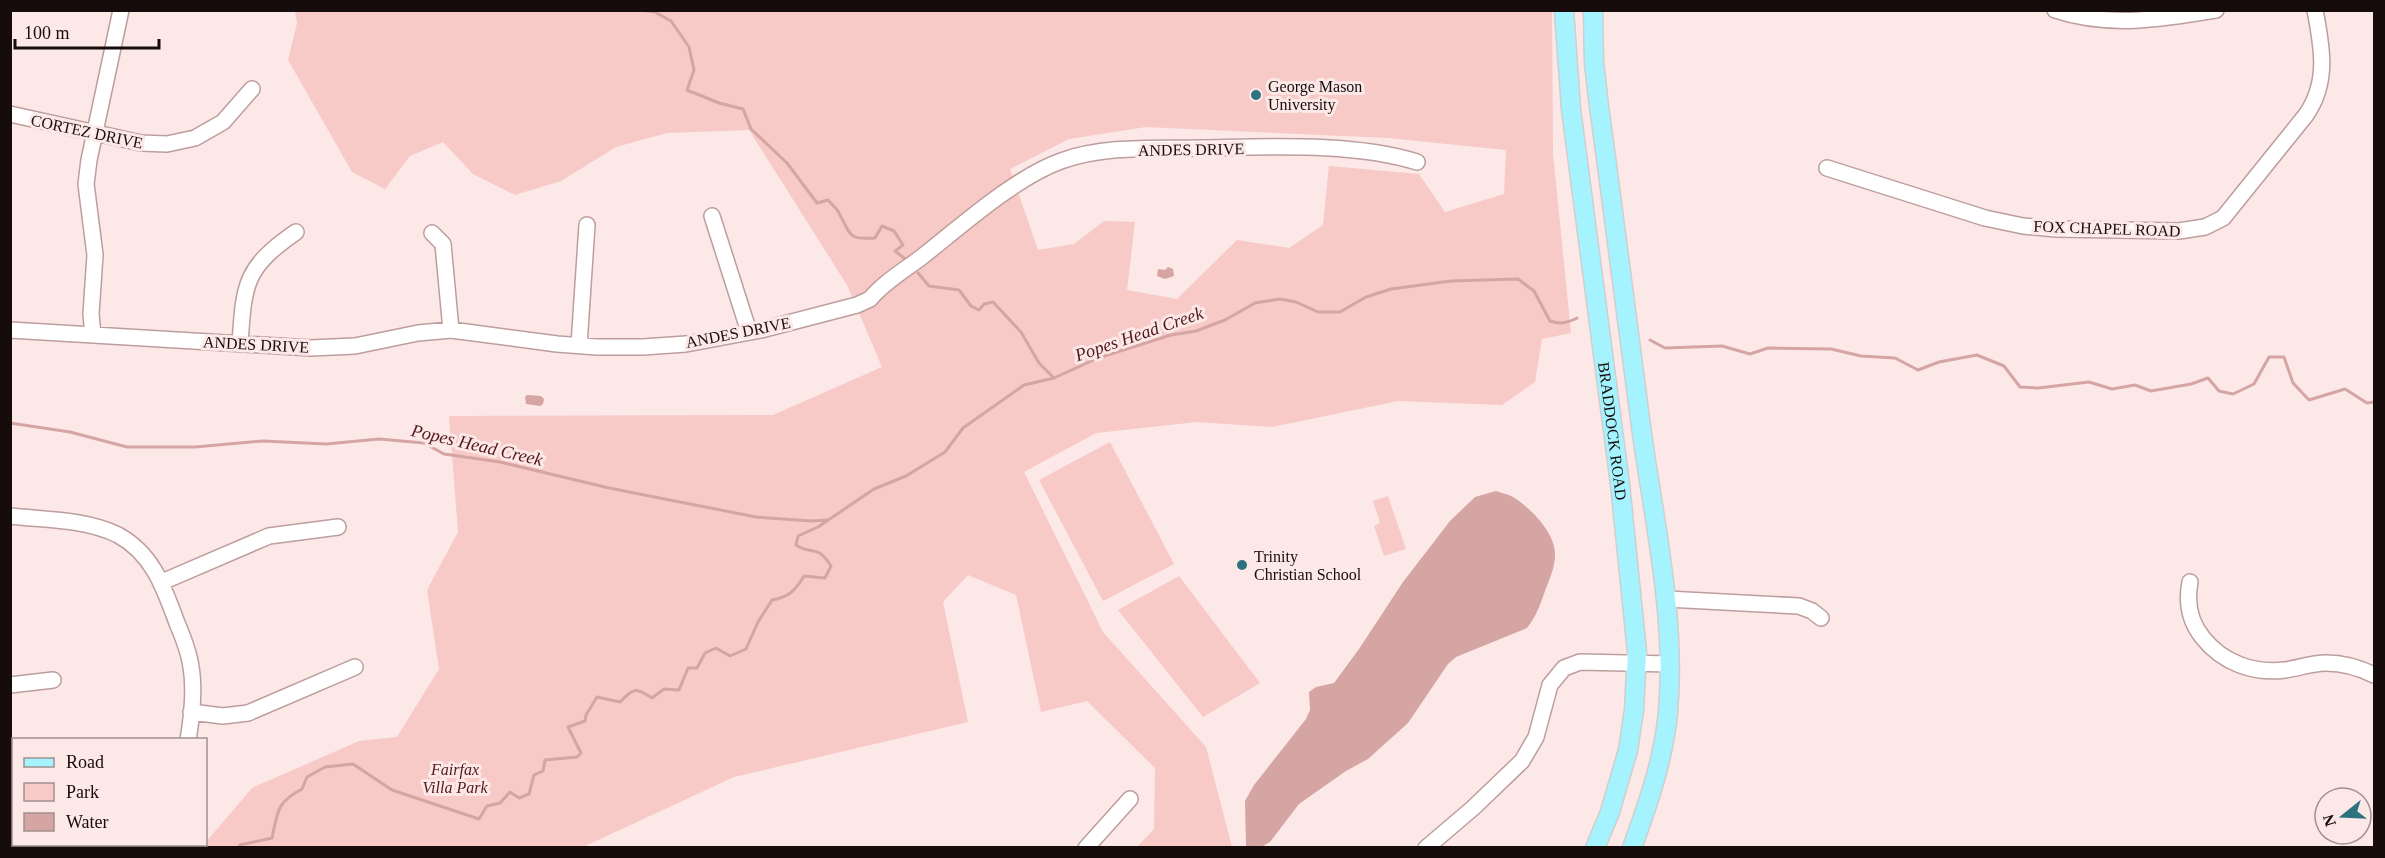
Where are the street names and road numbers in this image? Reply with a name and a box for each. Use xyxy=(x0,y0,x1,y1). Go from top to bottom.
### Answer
street label: CORTEZ DRIVE xyxy=(29,111,144,152)
street label: ANDES DRIVE xyxy=(1138,140,1244,159)
street label: FOX CHAPEL ROAD xyxy=(2033,217,2181,240)
street label: ANDES DRIVE xyxy=(684,314,792,351)
street label: ANDES DRIVE xyxy=(202,333,309,356)
street label: BRADDOCK ROAD xyxy=(1595,361,1630,501)

